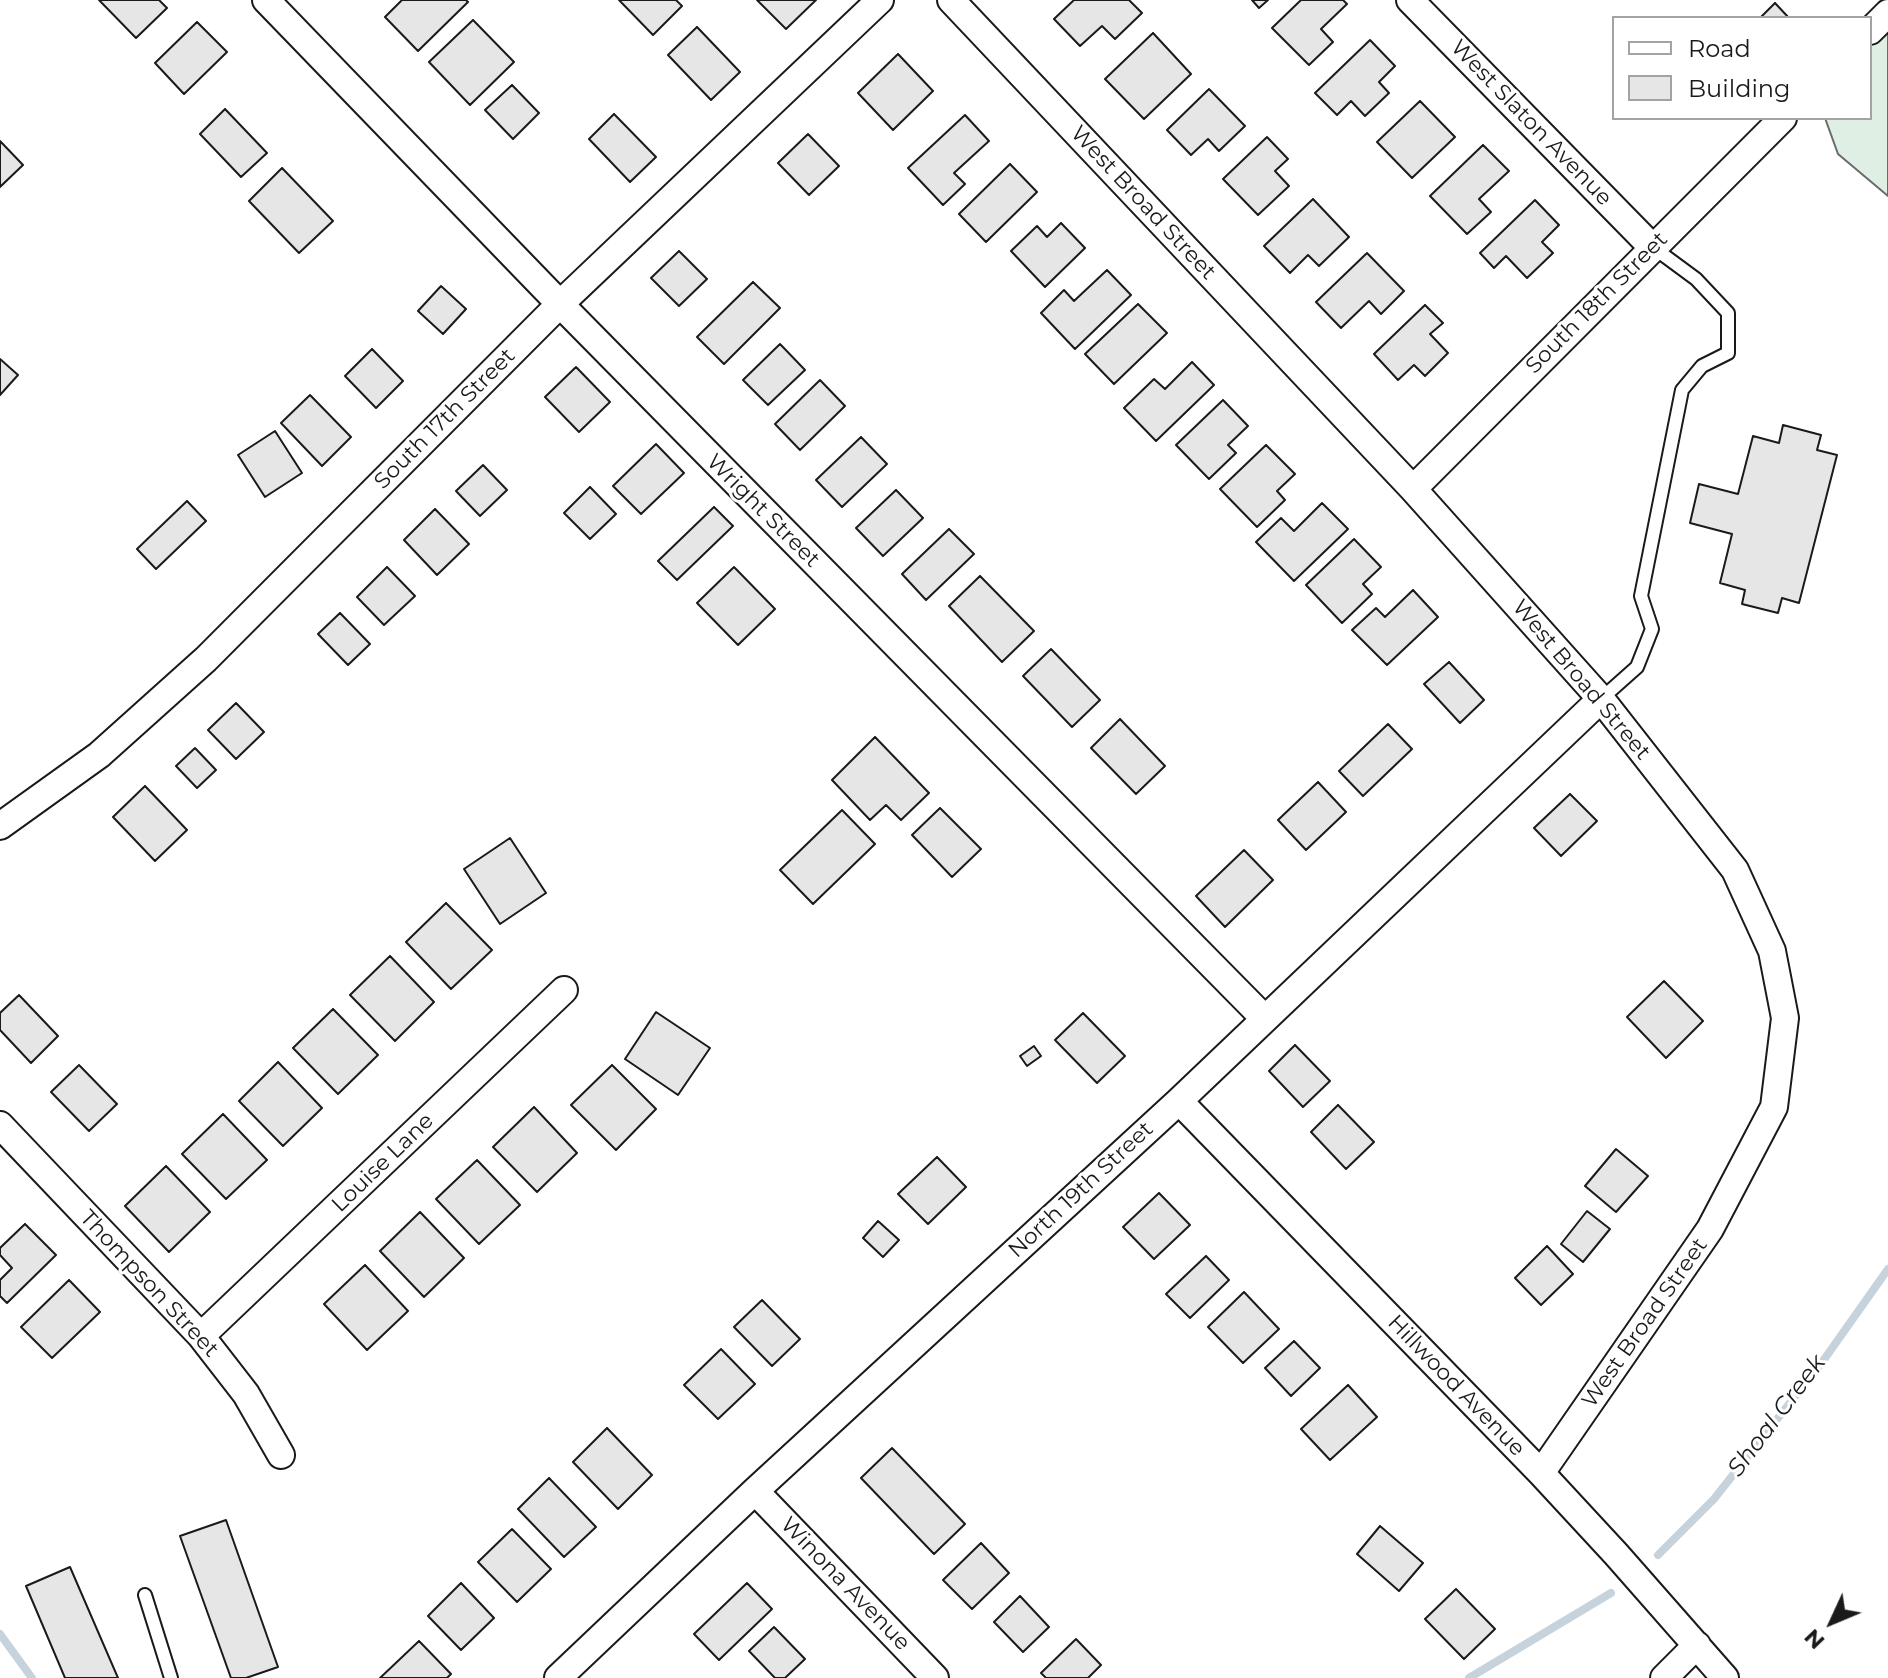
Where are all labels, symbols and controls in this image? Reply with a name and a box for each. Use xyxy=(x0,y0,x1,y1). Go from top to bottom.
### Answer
legend xyxy=(1612,16,1872,120)
text: Road xyxy=(1688,34,1751,63)
street label: West Slaton Avenue xyxy=(1445,35,1617,211)
text: Building xyxy=(1688,74,1791,103)
street label: West Broad Street xyxy=(1065,121,1221,285)
street label: South 18th Street xyxy=(1521,227,1673,379)
street label: South 17th Street xyxy=(369,343,521,495)
street label: Wright Street xyxy=(701,449,825,573)
street label: West Broad Street xyxy=(1506,595,1656,765)
street label: Louise Lane xyxy=(327,1108,439,1218)
street label: North 19th Street xyxy=(1003,1116,1159,1264)
street label: Thompson Street xyxy=(74,1205,224,1363)
street label: West Broad Street xyxy=(1577,1233,1713,1413)
street label: Hillwood Avenue xyxy=(1382,1310,1530,1462)
water label: Shoal Creek xyxy=(1722,1349,1832,1483)
street label: Winona Avenue xyxy=(775,1512,915,1656)
north arrow xyxy=(1792,1582,1872,1662)
text: N xyxy=(1798,1623,1830,1655)

